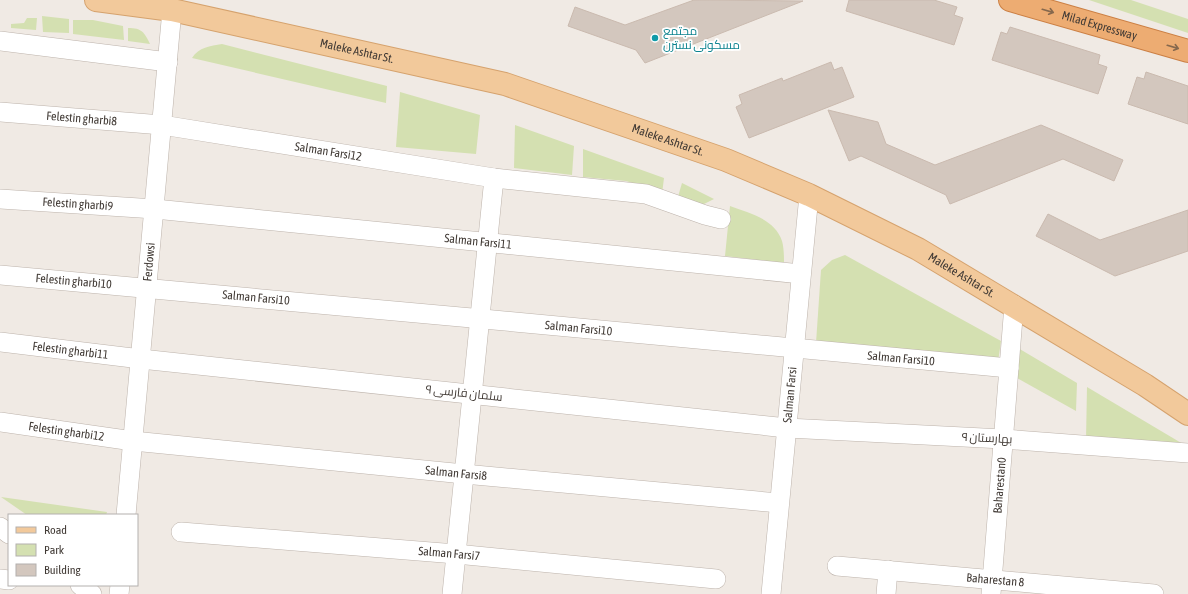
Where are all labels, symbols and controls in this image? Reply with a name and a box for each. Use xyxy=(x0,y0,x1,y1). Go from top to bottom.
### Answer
one-way arrow xyxy=(1041,8,1054,15)
street label: Milad Expressway xyxy=(1060,8,1139,43)
place label: مجتمع مسکونی نسترن xyxy=(663,24,740,52)
marker: مجتمع مسکونی نسترن xyxy=(650,33,660,43)
street label: Maleke Ashtar St. xyxy=(319,36,395,66)
one-way arrow xyxy=(1166,44,1179,51)
street label: Felestin gharbi8 xyxy=(46,109,118,128)
street label: Maleke Ashtar St. xyxy=(630,121,706,159)
street label: Salman Farsi12 xyxy=(294,139,363,164)
street label: Felestin gharbi9 xyxy=(42,195,114,213)
street label: Salman Farsi11 xyxy=(444,231,513,252)
street label: Ferdowsi xyxy=(140,242,158,282)
street label: Maleke Ashtar St. xyxy=(926,250,997,300)
street label: Felestin gharbi10 xyxy=(35,271,113,292)
street label: Salman Farsi10 xyxy=(222,288,291,308)
street label: Salman Farsi10 xyxy=(544,318,613,338)
street label: Felestin gharbi11 xyxy=(32,339,110,362)
street label: Salman Farsi10 xyxy=(867,348,936,369)
street label: Salman Farsi xyxy=(780,366,800,424)
street label: سلمان فارسی ۹ xyxy=(425,382,503,404)
street label: Felestin gharbi12 xyxy=(28,419,105,444)
street label: بهارستان ۹ xyxy=(961,430,1013,446)
street label: Baharestan0 xyxy=(990,456,1009,514)
street label: Salman Farsi8 xyxy=(425,463,488,483)
legend xyxy=(8,514,138,586)
text: Road xyxy=(44,523,67,537)
text: Park xyxy=(44,543,65,557)
street label: Salman Farsi7 xyxy=(418,544,481,563)
text: Building xyxy=(44,563,82,577)
street label: Baharestan 8 xyxy=(966,570,1025,590)

